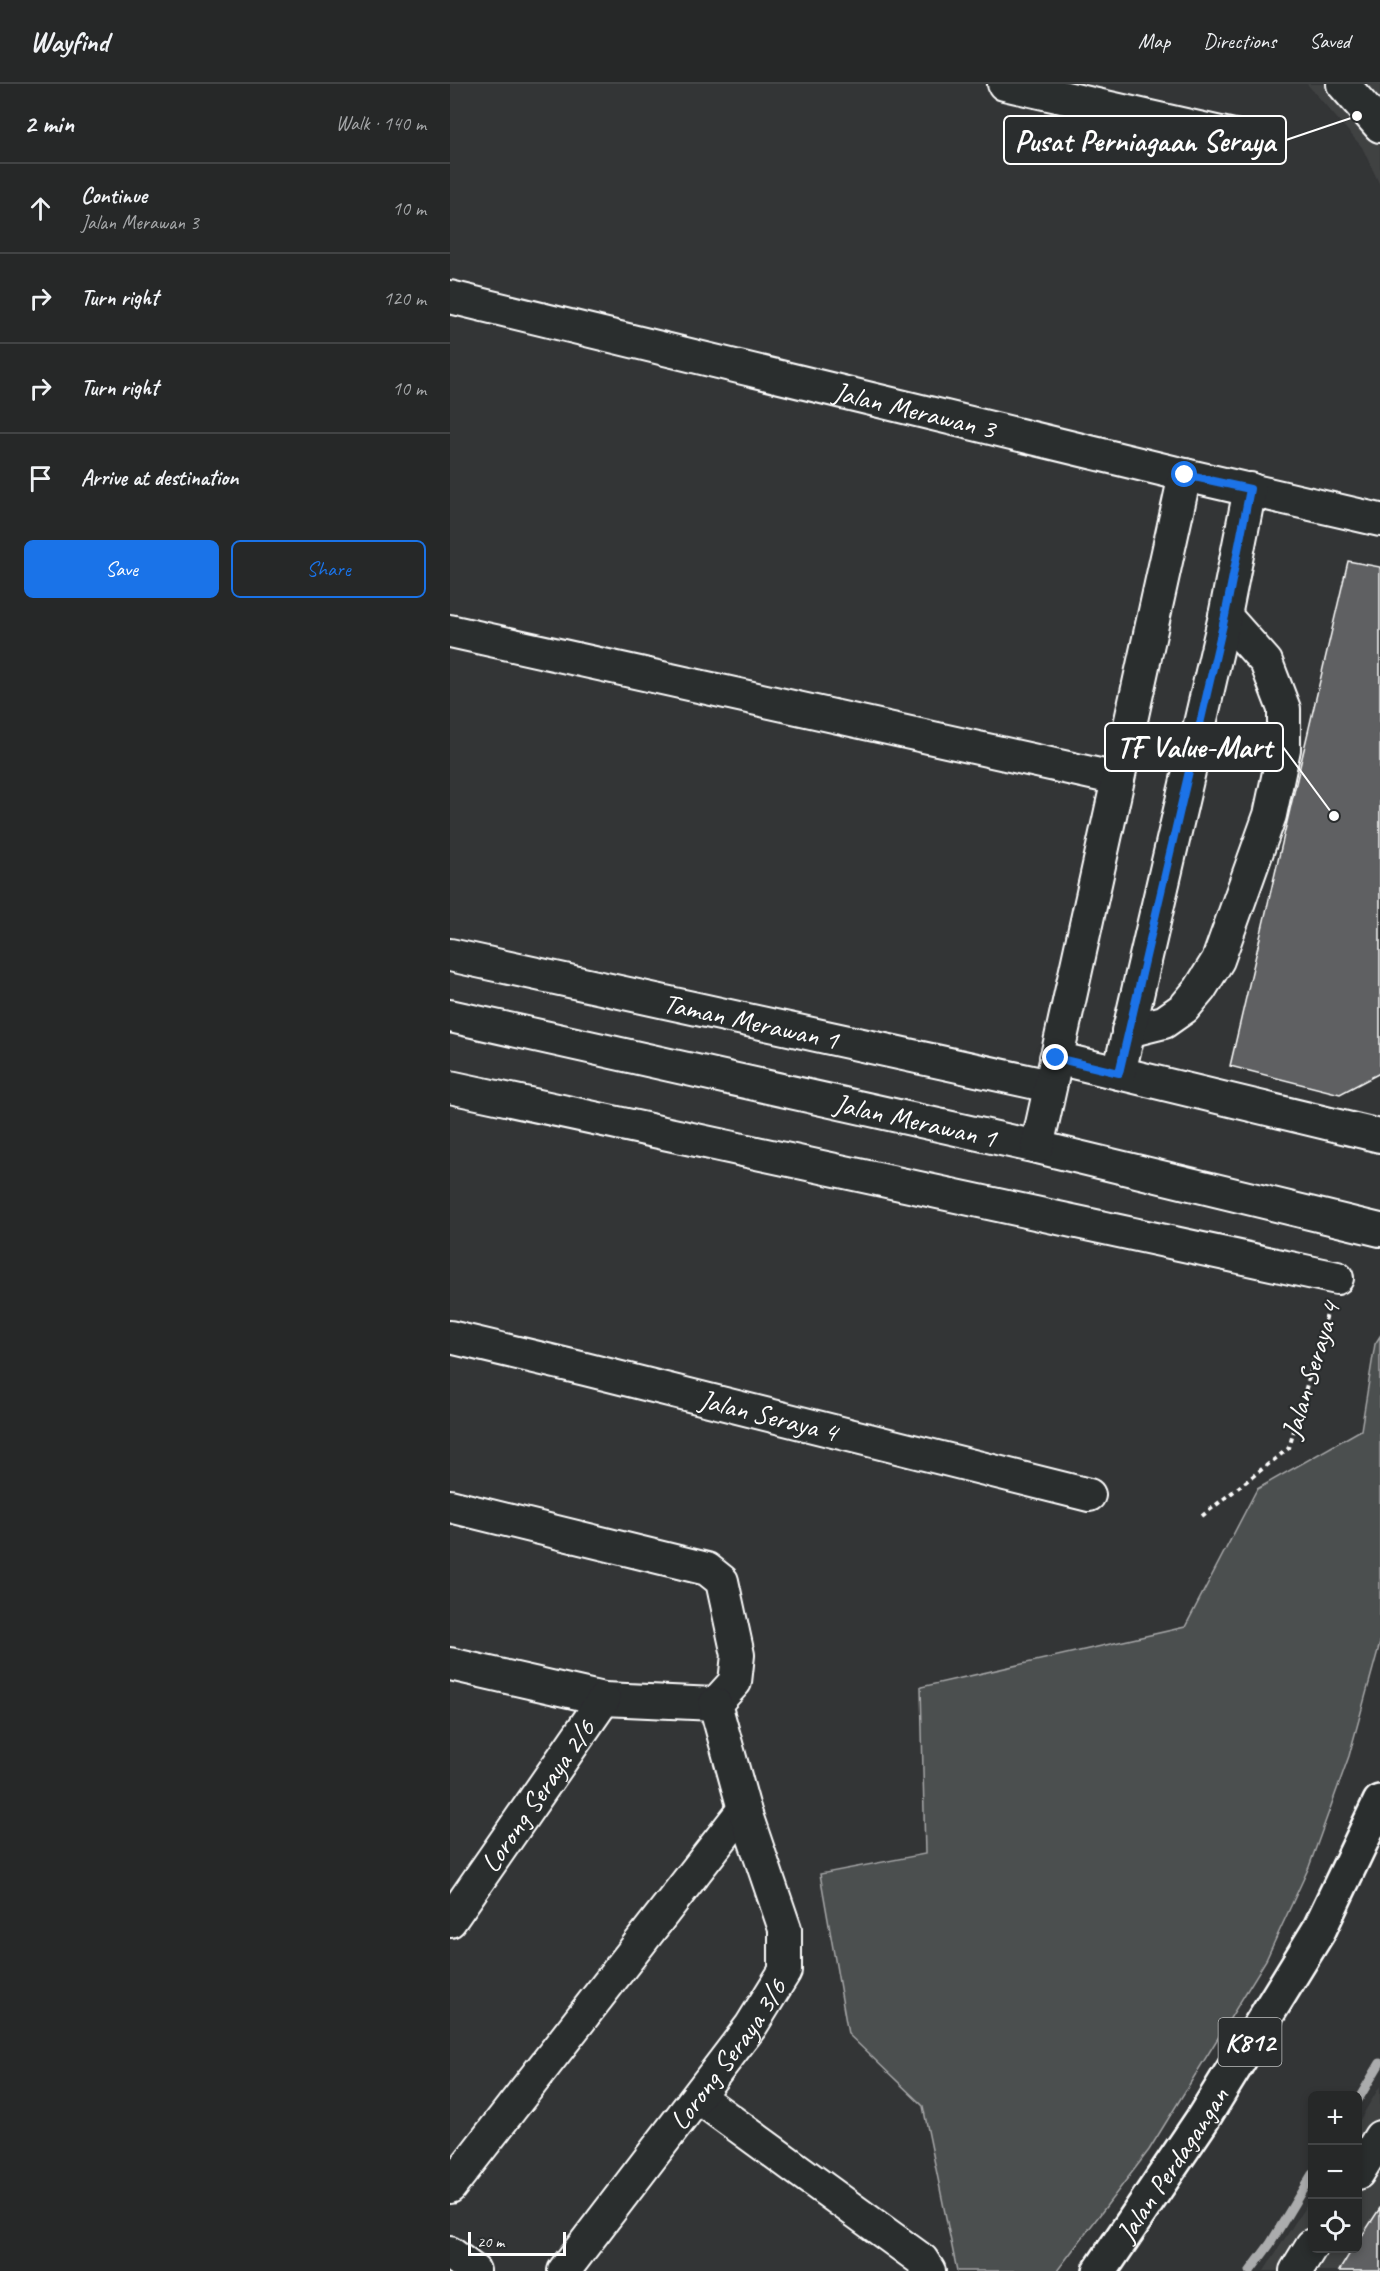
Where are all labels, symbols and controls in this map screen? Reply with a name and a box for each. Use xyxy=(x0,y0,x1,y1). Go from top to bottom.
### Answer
text: Wayfind xyxy=(30,24,109,59)
text: Map xyxy=(1138,28,1170,54)
text: Directions xyxy=(1203,28,1276,54)
text: Saved xyxy=(1309,28,1350,54)
text: 2 min xyxy=(24,107,74,140)
text: Walk · 140 m xyxy=(336,111,426,136)
callout: Pusat Perniagaan Seraya xyxy=(1004,116,1286,164)
text: Pusat Perniagaan Seraya xyxy=(1015,122,1278,161)
text: Continue xyxy=(81,182,147,210)
icon: ahead xyxy=(24,192,57,225)
text: 10 m xyxy=(392,196,426,221)
text: Jalan Merawan 3 xyxy=(81,210,199,235)
icon: right xyxy=(24,282,57,315)
text: Turn right xyxy=(81,284,158,312)
text: 120 m xyxy=(383,286,426,311)
icon: right xyxy=(24,372,57,405)
street label: Jalan Merawan 3 xyxy=(828,373,1001,447)
text: Turn right xyxy=(81,374,158,402)
text: 10 m xyxy=(392,376,426,401)
route start xyxy=(1171,461,1197,487)
icon: arrive xyxy=(24,462,57,495)
text: Arrive at destination xyxy=(81,464,238,492)
button: Save xyxy=(24,540,219,598)
button: Share xyxy=(231,540,426,598)
callout: TF Value-Mart xyxy=(1105,723,1283,771)
text: TF Value-Mart xyxy=(1116,728,1275,766)
street label: Taman Merawan 1 xyxy=(660,985,843,1058)
route end xyxy=(1042,1044,1068,1070)
street label: Jalan Merawan 1 xyxy=(829,1085,1001,1156)
street label: Jalan Seraya 4 xyxy=(1273,1296,1348,1444)
street label: Jalan Seraya 4 xyxy=(694,1381,843,1450)
street label: Lorong Seraya 2/6 xyxy=(472,1711,604,1879)
street label: Lorong Seraya 3/6 xyxy=(661,1971,795,2137)
road number: K812 xyxy=(1218,2018,1282,2066)
street label: Jalan Perdagangan xyxy=(1107,2080,1237,2250)
map controls xyxy=(1308,2091,1362,2253)
button: + xyxy=(1308,2091,1362,2145)
button: − xyxy=(1308,2145,1362,2199)
button: locate xyxy=(1308,2199,1362,2253)
scale bar xyxy=(468,2229,566,2256)
text: 20 m xyxy=(477,2232,504,2252)

